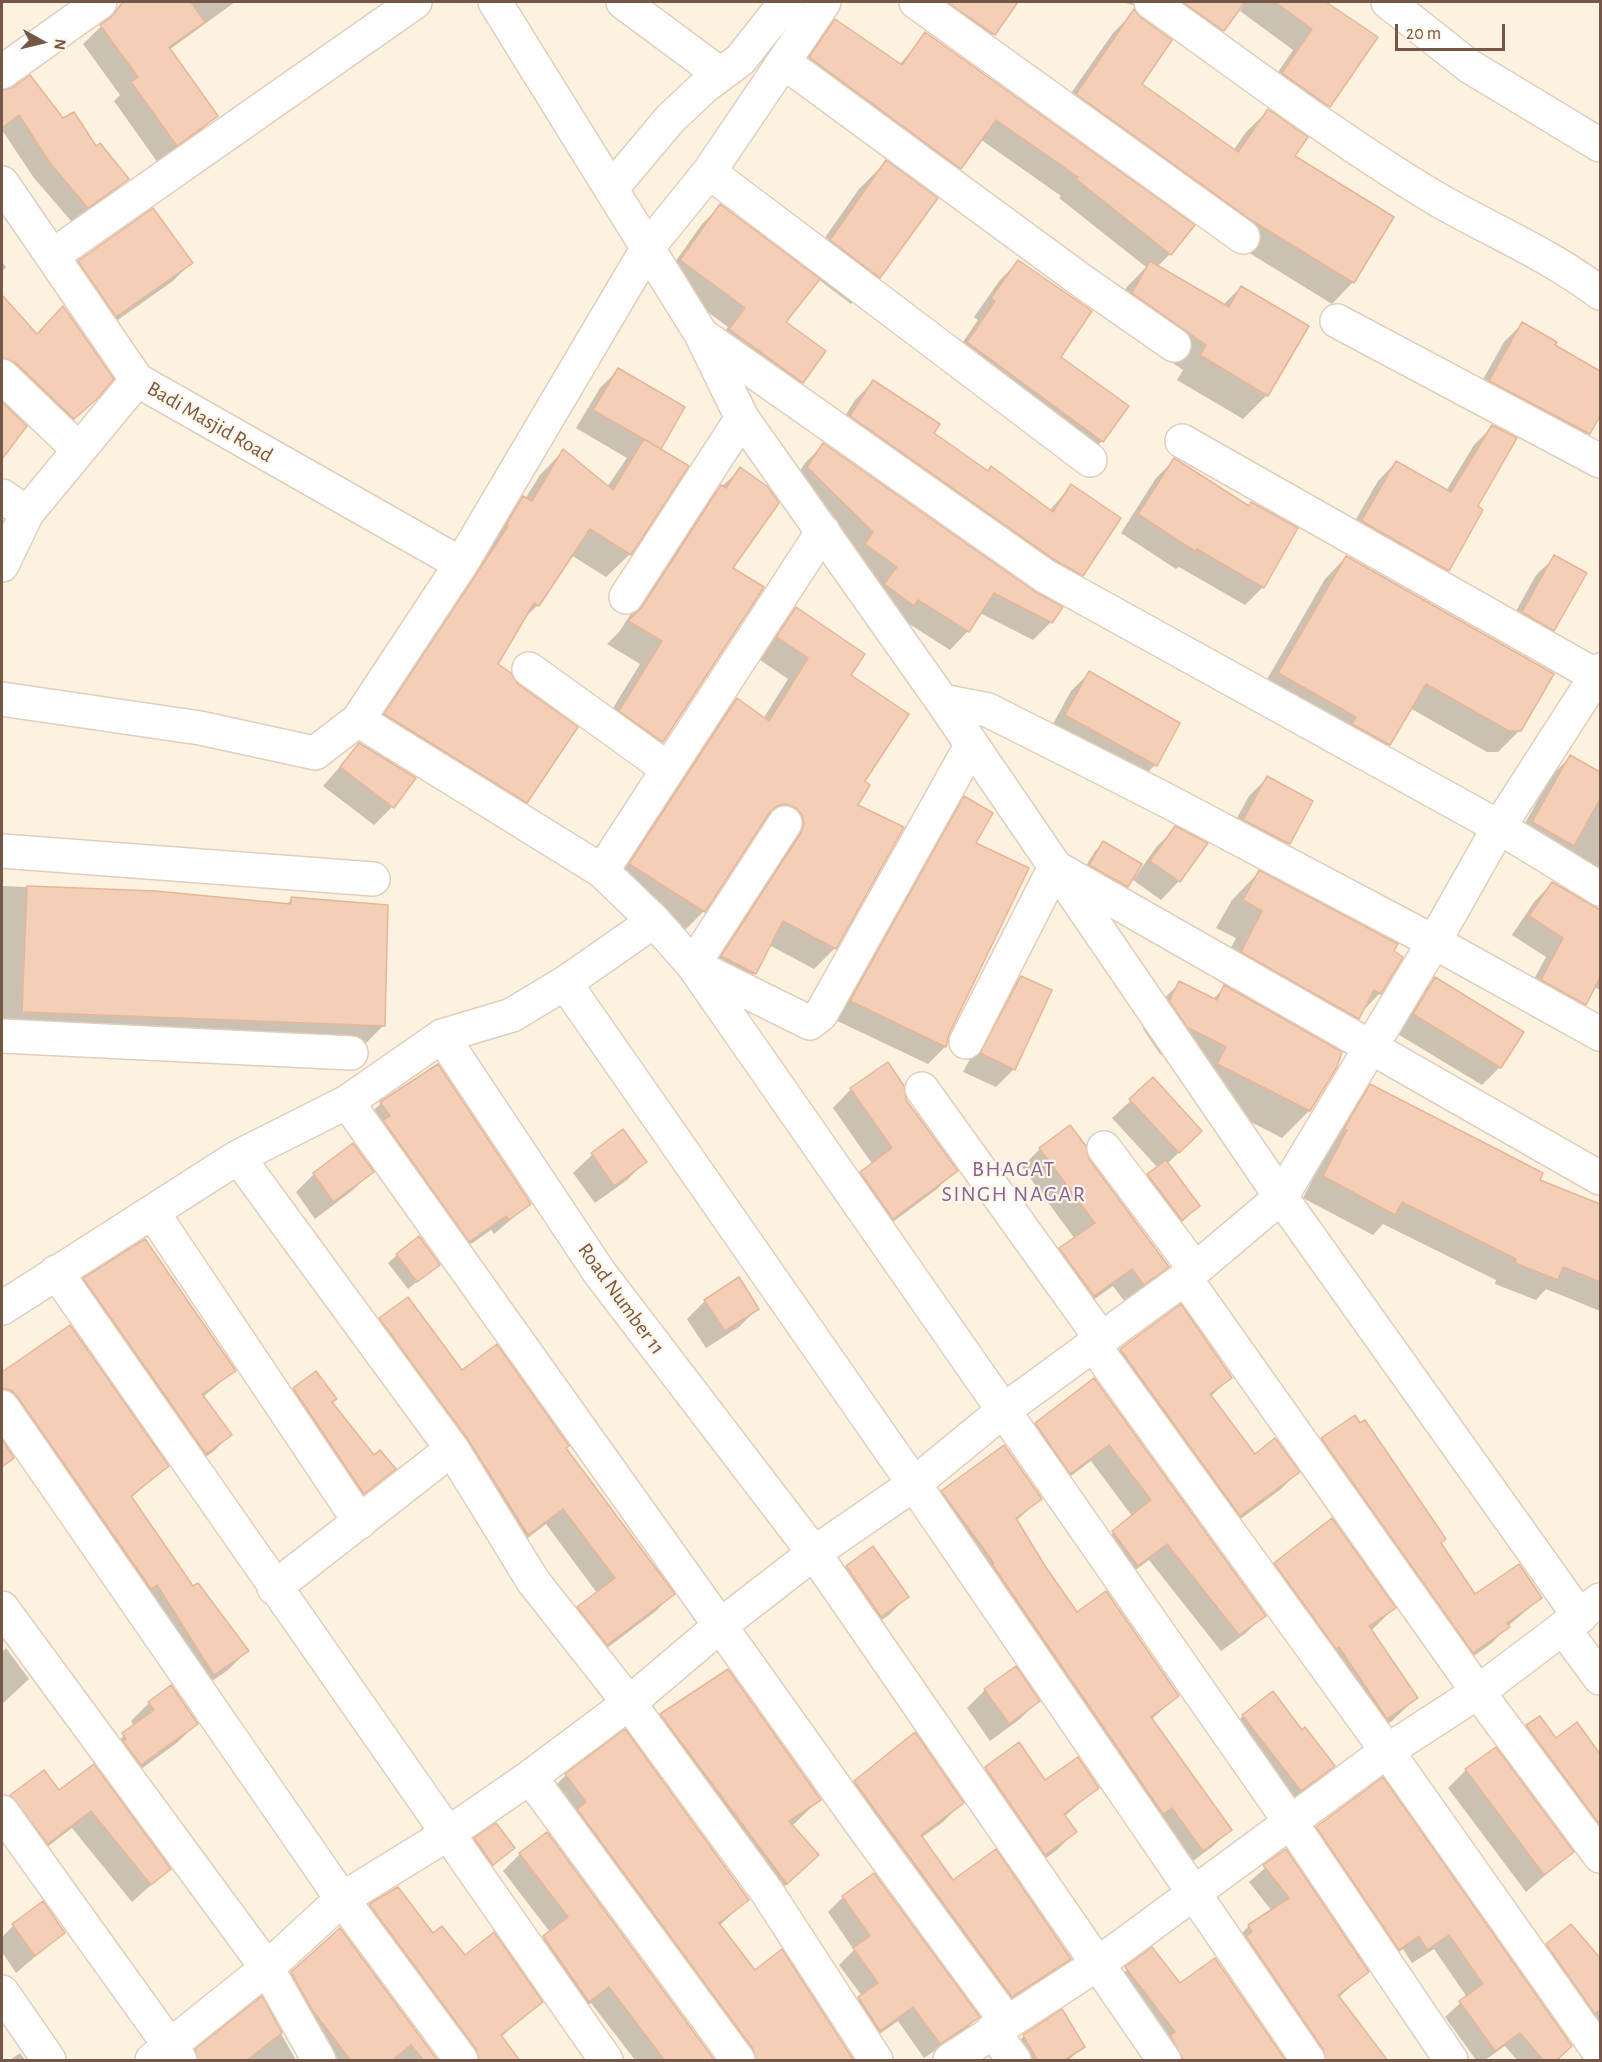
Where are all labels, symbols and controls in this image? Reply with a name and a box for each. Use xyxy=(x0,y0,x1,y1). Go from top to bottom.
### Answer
north arrow xyxy=(12,12,72,72)
scale bar xyxy=(1398,12,1508,50)
text: 20 m xyxy=(1406,25,1441,43)
text: N xyxy=(51,38,69,51)
street label: Badi Masjid Road xyxy=(143,376,277,468)
district label: BHAGAT SINGH NAGAR xyxy=(942,1156,1086,1208)
street label: Road Number 11 xyxy=(572,1238,670,1360)

